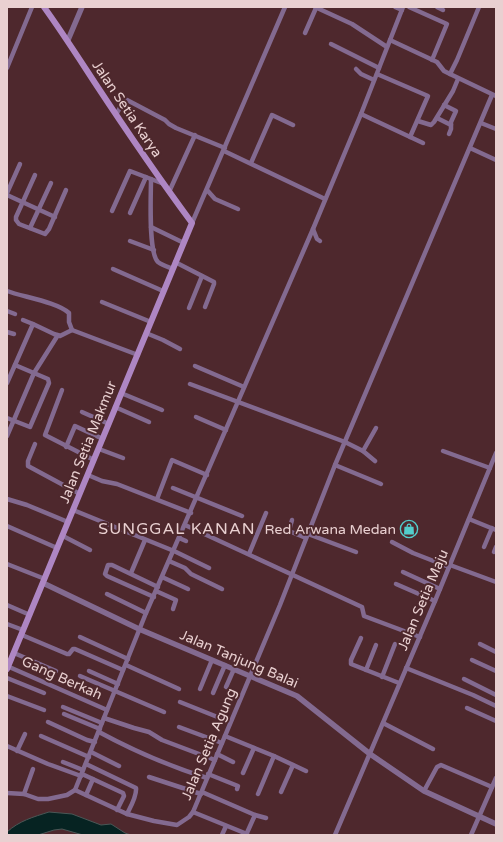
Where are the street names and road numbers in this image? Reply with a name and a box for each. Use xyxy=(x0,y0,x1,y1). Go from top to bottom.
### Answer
street label: Jalan Setia Karya xyxy=(88,58,166,160)
street label: Jalan Setia Makmur xyxy=(56,378,121,506)
street label: Jalan Setia Maju xyxy=(394,547,452,653)
street label: Jalan Tanjung Balai xyxy=(177,626,301,692)
street label: Gang Berkah xyxy=(19,653,105,703)
street label: Jalan Setia Agung xyxy=(178,686,240,802)

